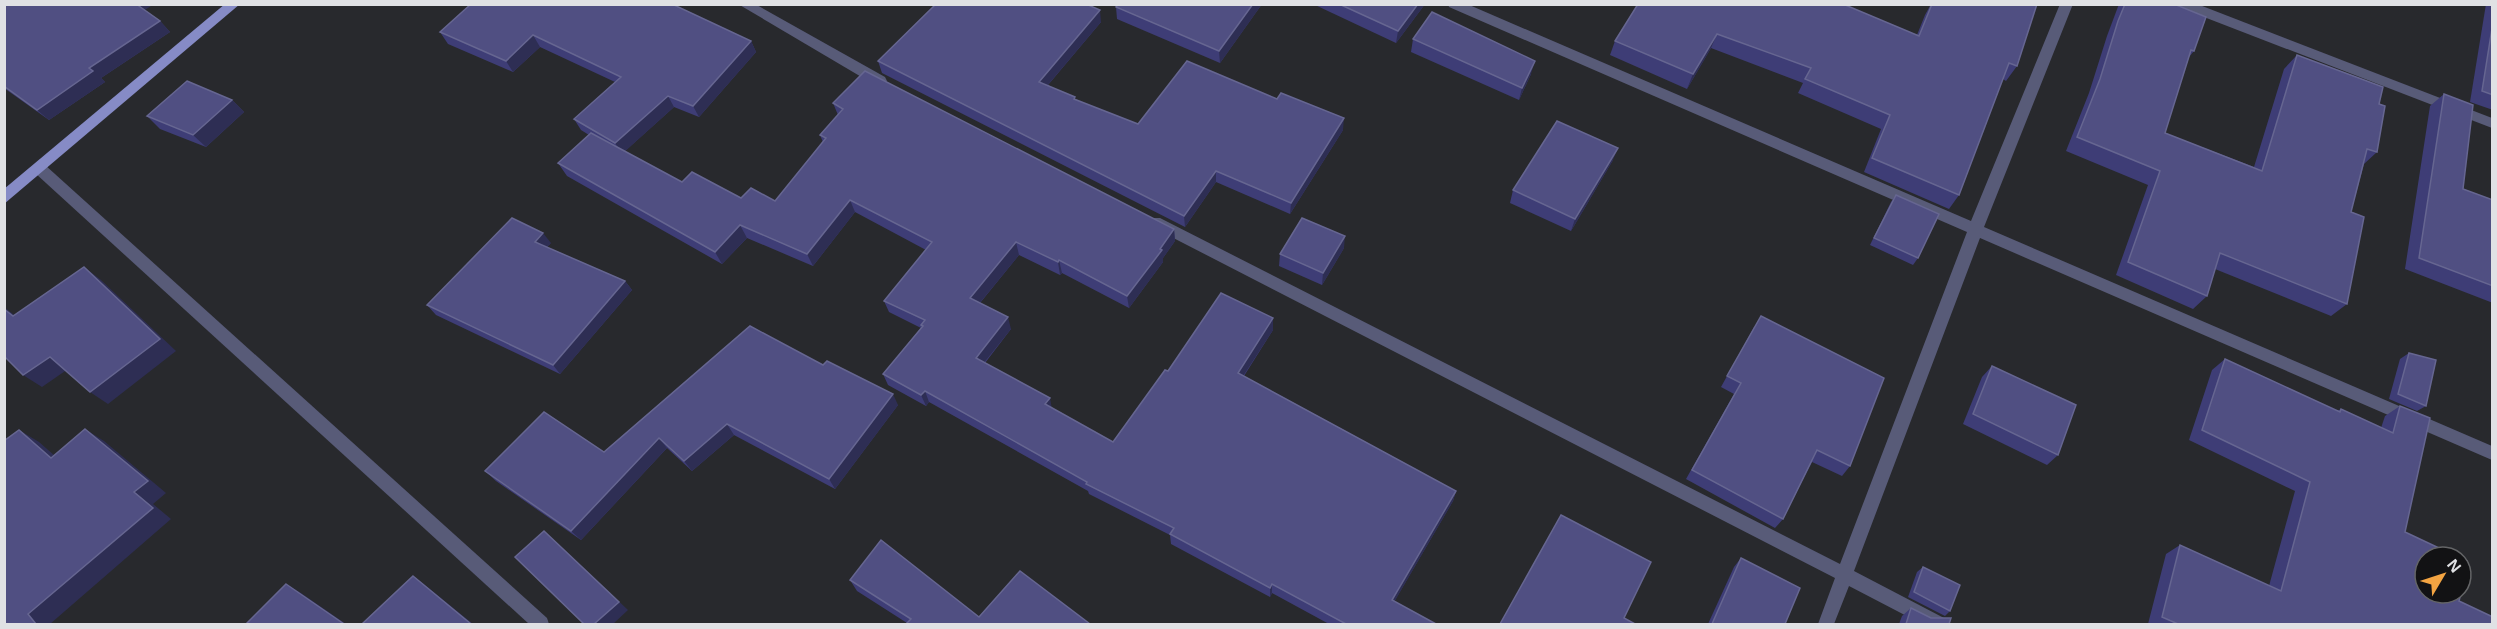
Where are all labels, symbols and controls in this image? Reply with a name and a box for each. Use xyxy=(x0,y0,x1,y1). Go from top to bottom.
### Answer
north arrow xyxy=(2413,545,2473,605)
text: N xyxy=(2444,556,2465,576)

